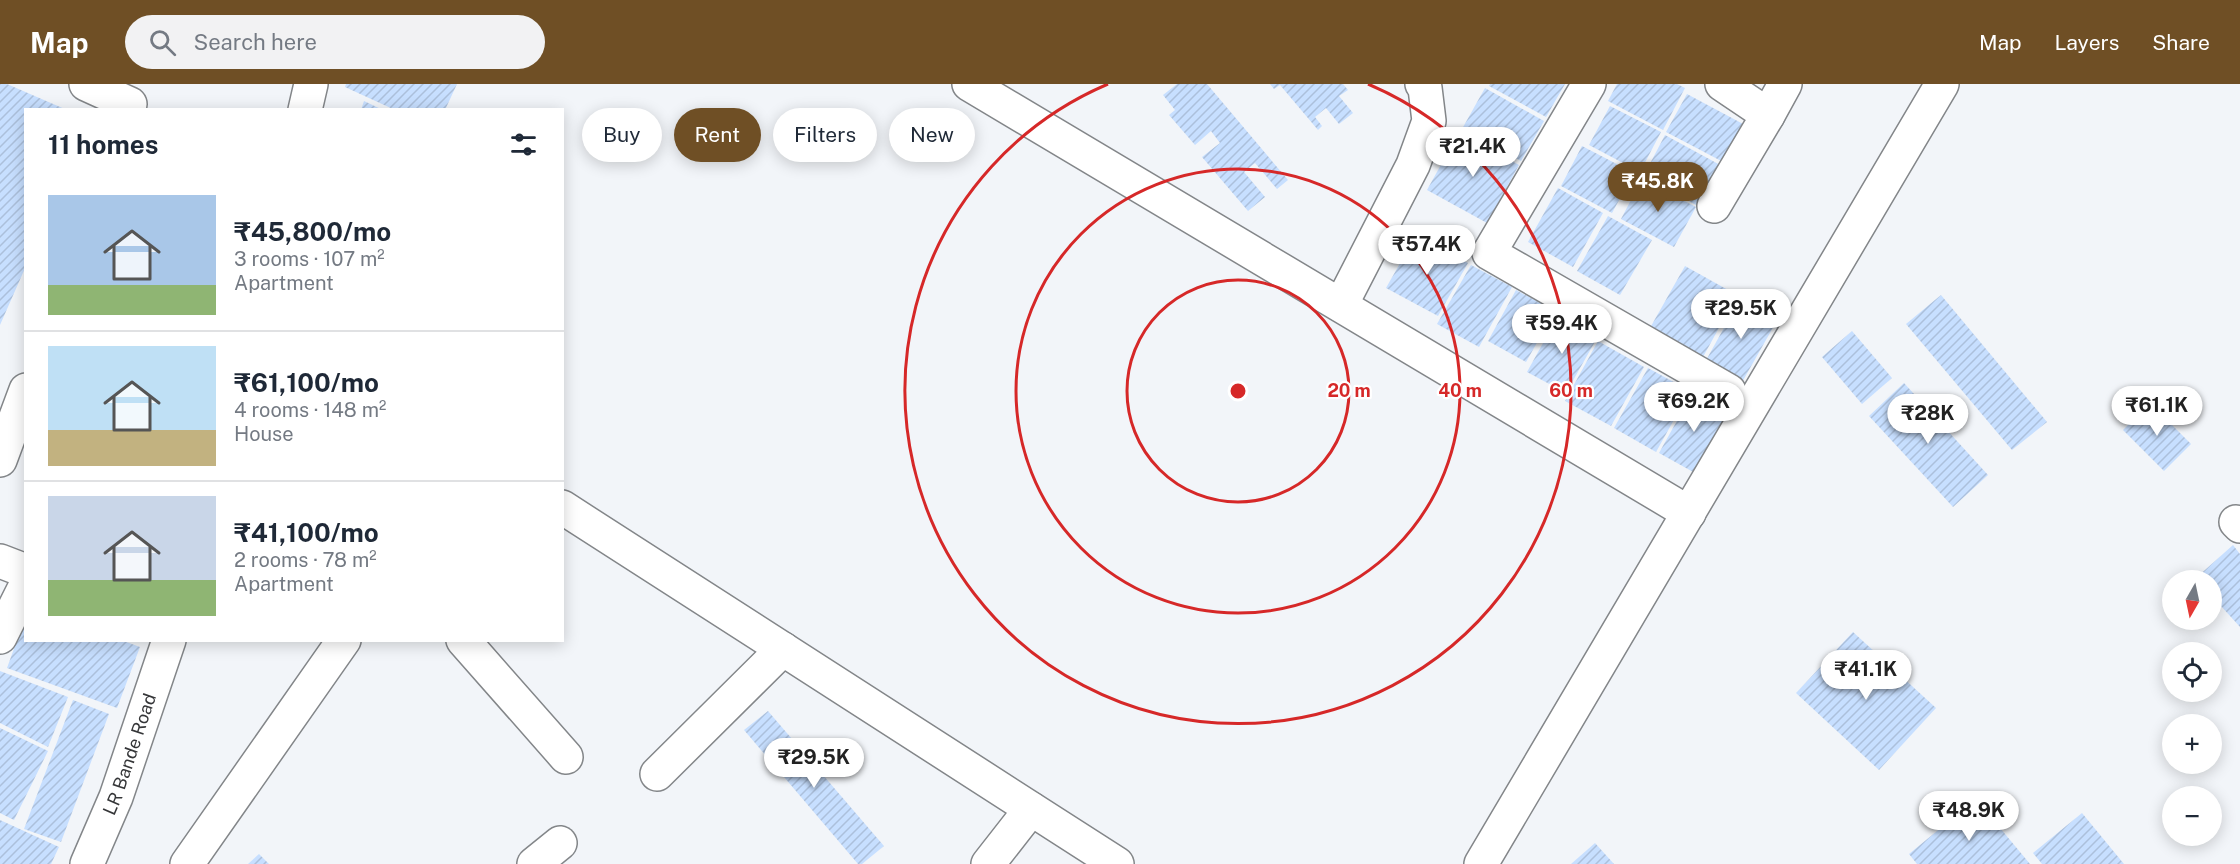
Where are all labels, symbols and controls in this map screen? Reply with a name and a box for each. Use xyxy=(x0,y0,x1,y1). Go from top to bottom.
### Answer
search box xyxy=(125,15,545,69)
text: Map xyxy=(30,26,89,59)
icon: search xyxy=(146,26,179,59)
text: Search here xyxy=(194,29,317,55)
text: Map xyxy=(1979,30,2022,55)
text: Layers xyxy=(2055,30,2119,55)
text: Share xyxy=(2152,30,2210,55)
chip: Buy xyxy=(582,108,662,162)
chip: Rent xyxy=(674,108,761,162)
chip: Filters xyxy=(773,108,877,162)
chip: New xyxy=(889,108,975,162)
pin: ₹21.4K xyxy=(1424,127,1522,178)
icon: filters xyxy=(507,128,540,161)
text: 11 homes xyxy=(48,129,158,160)
text: ₹21.4K xyxy=(1440,134,1506,158)
pin: ₹45.8K xyxy=(1609,162,1707,213)
text: ₹45.8K xyxy=(1622,169,1694,193)
text: ₹45,800/mo xyxy=(234,216,391,247)
icon: home xyxy=(96,219,168,291)
pin: ₹57.4K xyxy=(1378,225,1476,276)
text: ₹57.4K xyxy=(1392,232,1462,256)
text: 3 rooms · 107 m² xyxy=(234,247,385,271)
text: Apartment xyxy=(234,271,334,295)
pin: ₹29.5K xyxy=(1692,289,1790,340)
text: ₹29.5K xyxy=(1705,296,1777,320)
pin: ₹59.4K xyxy=(1513,304,1611,355)
text: ₹59.4K xyxy=(1526,311,1598,335)
text: ₹61,100/mo xyxy=(234,367,379,398)
icon: home xyxy=(96,370,168,442)
text: 20 m xyxy=(1327,380,1371,401)
text: 40 m xyxy=(1438,380,1482,401)
text: 60 m xyxy=(1549,380,1593,401)
centre of rings xyxy=(1228,381,1248,401)
pin: ₹69.2K xyxy=(1645,382,1743,433)
pin: ₹61.1K xyxy=(2108,386,2206,437)
text: ₹69.2K xyxy=(1658,389,1730,413)
text: ₹61.1K xyxy=(2126,393,2188,417)
pin: ₹28K xyxy=(1892,394,1964,445)
text: 4 rooms · 148 m² xyxy=(234,398,386,422)
text: ₹28K xyxy=(1901,401,1955,425)
text: House xyxy=(234,422,294,446)
text: ₹41,100/mo xyxy=(234,517,379,548)
icon: home xyxy=(96,520,168,592)
text: 2 rooms · 78 m² xyxy=(234,548,377,572)
north arrow xyxy=(2162,570,2222,630)
map controls xyxy=(2162,570,2222,846)
text: Apartment xyxy=(234,572,334,596)
button: locate xyxy=(2162,642,2222,702)
pin: ₹41.1K xyxy=(1817,650,1915,701)
text: ₹41.1K xyxy=(1835,657,1897,681)
street label: LR Bande Road xyxy=(98,691,160,818)
button: + xyxy=(2162,714,2222,774)
pin: ₹29.5K xyxy=(765,738,863,789)
text: ₹29.5K xyxy=(778,745,850,769)
button: − xyxy=(2162,786,2222,846)
pin: ₹48.9K xyxy=(1920,791,2018,842)
text: ₹48.9K xyxy=(1933,798,2005,822)

